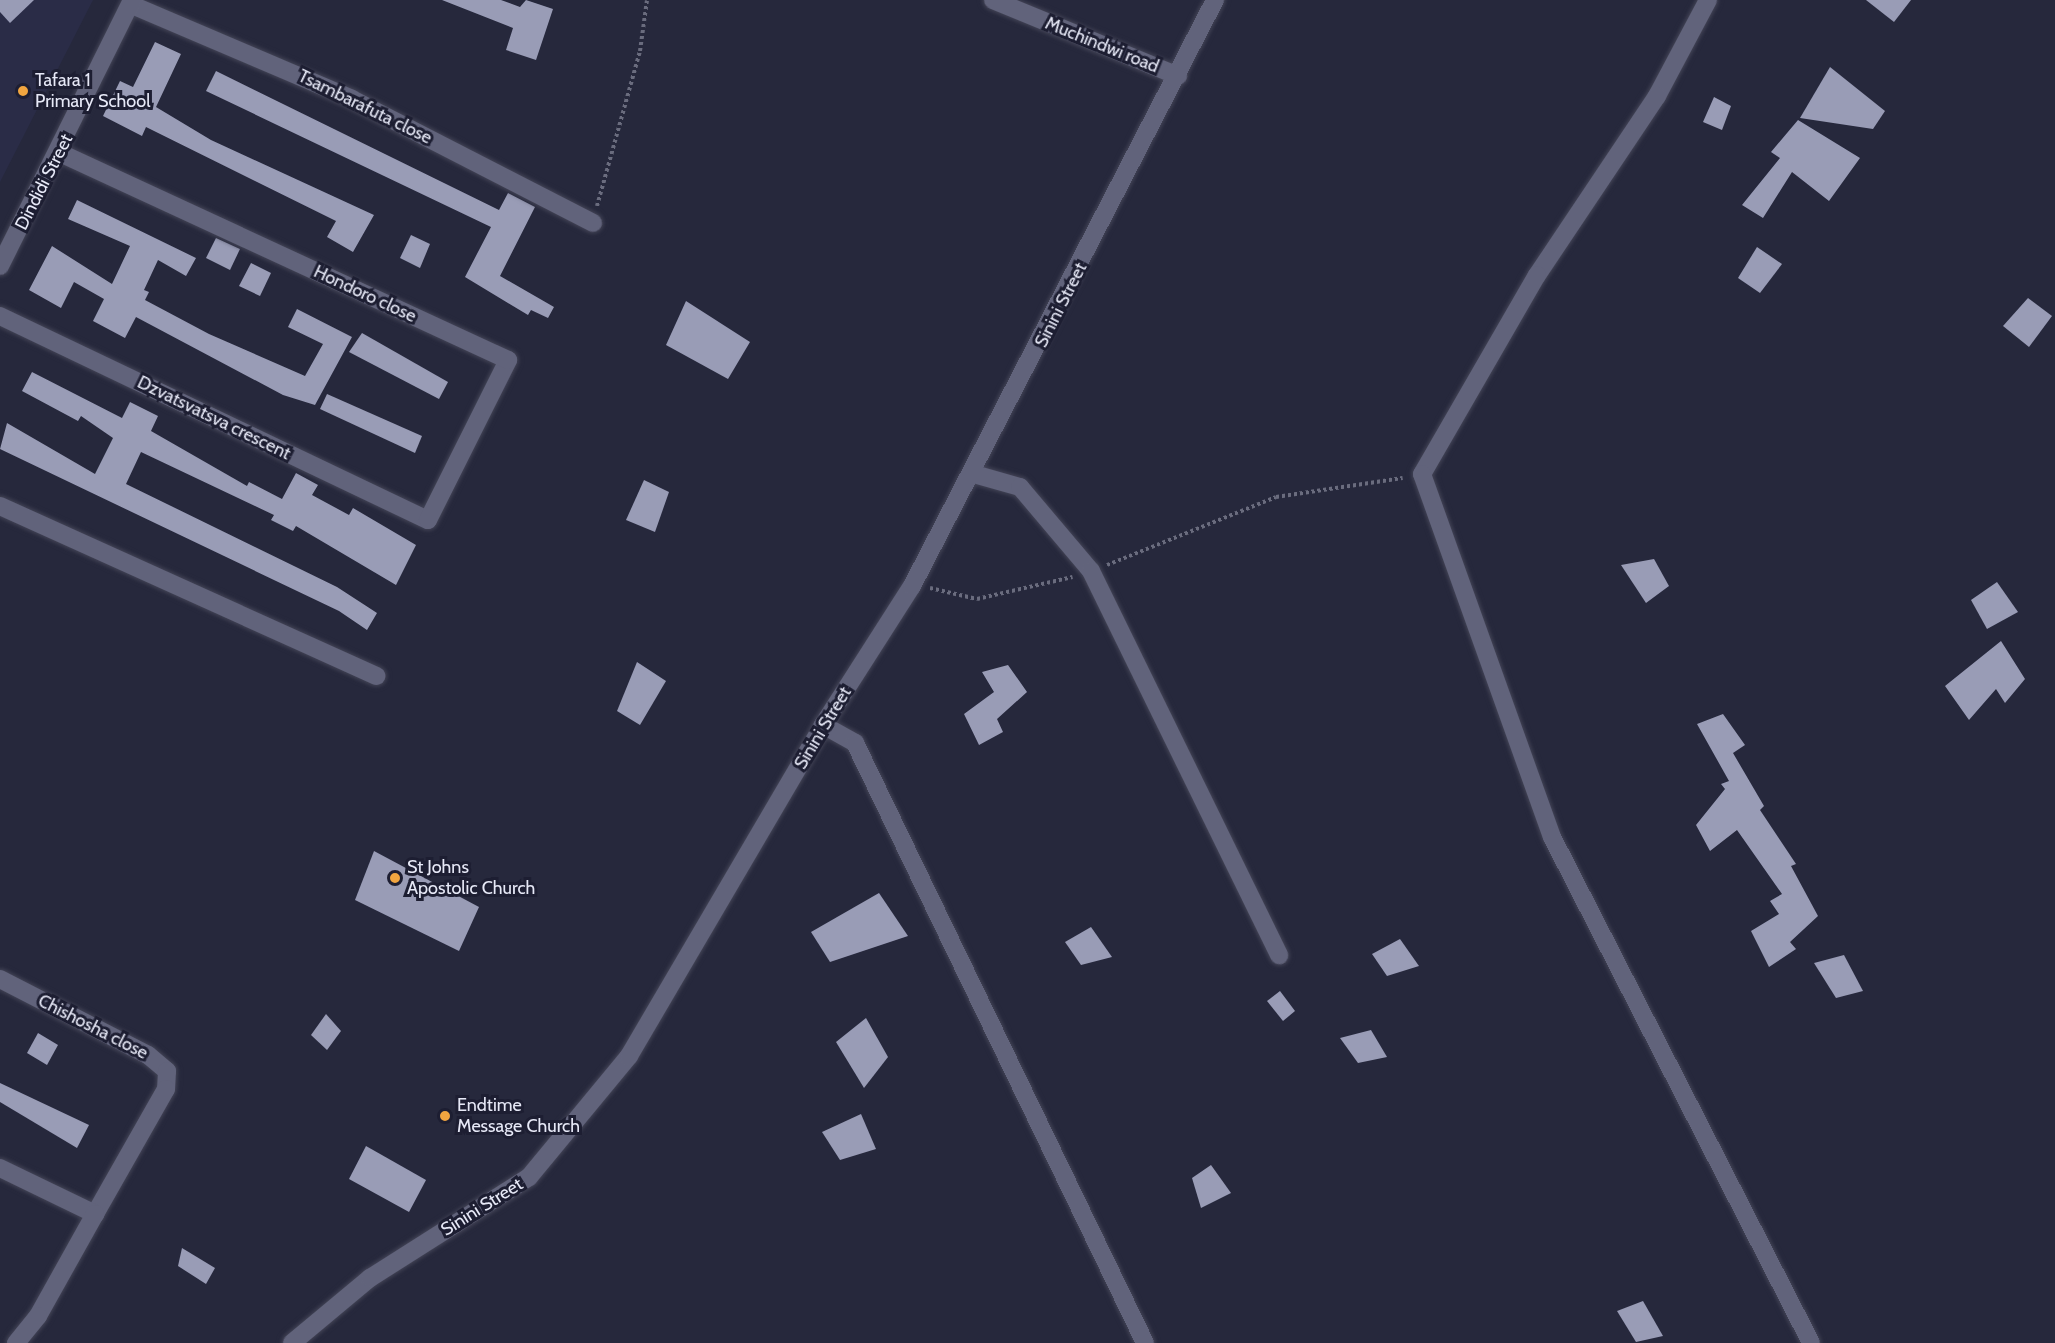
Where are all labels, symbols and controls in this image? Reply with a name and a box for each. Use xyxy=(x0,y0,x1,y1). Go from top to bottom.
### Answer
street label: Muchindwi road xyxy=(1042,12,1162,78)
street label: Tsambarafuta close xyxy=(295,65,435,149)
place label: Tafara 1 Primary School xyxy=(35,70,150,112)
marker: Tafara 1 Primary School xyxy=(16,84,30,98)
street label: Dindidi Street xyxy=(11,130,77,234)
street label: Sinini Street xyxy=(1030,259,1092,351)
street label: Hondoro close xyxy=(310,261,420,327)
street label: Dzvatsvatsva crescent xyxy=(134,371,294,465)
street label: Sinini Street xyxy=(790,683,856,773)
place label: St Johns Apostolic Church xyxy=(407,857,535,900)
marker: St Johns Apostolic Church xyxy=(388,871,402,885)
street label: Chishosha close xyxy=(34,990,152,1064)
place label: Endtime Message Church xyxy=(457,1095,580,1138)
marker: Endtime Message Church xyxy=(438,1109,452,1123)
street label: Sinini Street xyxy=(437,1173,527,1241)

